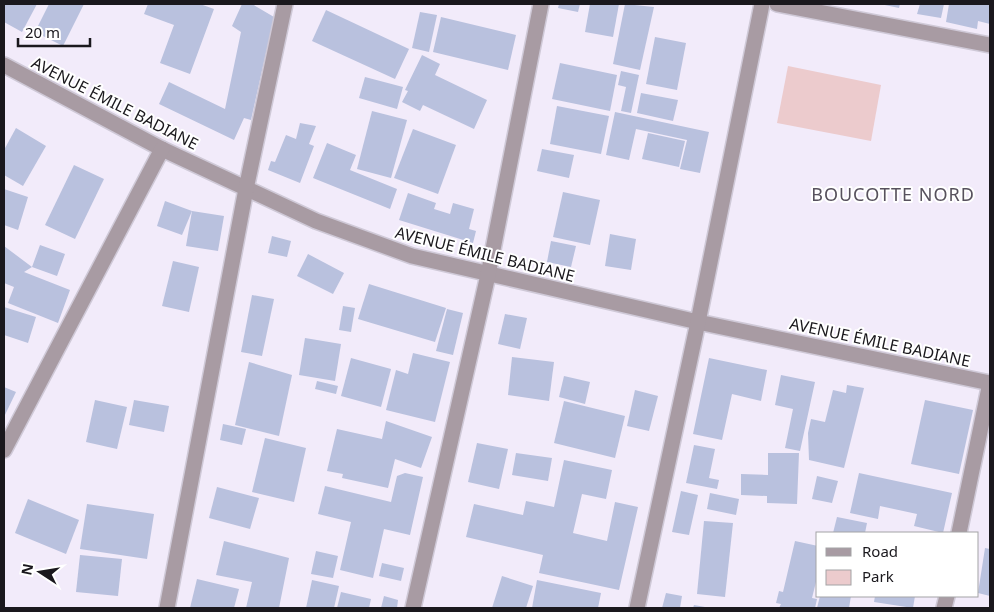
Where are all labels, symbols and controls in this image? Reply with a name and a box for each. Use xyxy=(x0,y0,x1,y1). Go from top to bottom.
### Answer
scale bar xyxy=(18,15,90,47)
text: 20 m xyxy=(25,22,60,42)
street label: AVENUE ÉMILE BADIANE xyxy=(28,51,202,155)
district label: BOUCOTTE NORD xyxy=(811,182,975,206)
street label: AVENUE ÉMILE BADIANE xyxy=(393,221,577,287)
street label: AVENUE ÉMILE BADIANE xyxy=(788,312,972,372)
legend xyxy=(816,532,979,597)
text: Road xyxy=(862,541,898,561)
north arrow xyxy=(15,547,65,597)
text: N xyxy=(16,562,37,577)
text: Park xyxy=(862,566,894,586)

